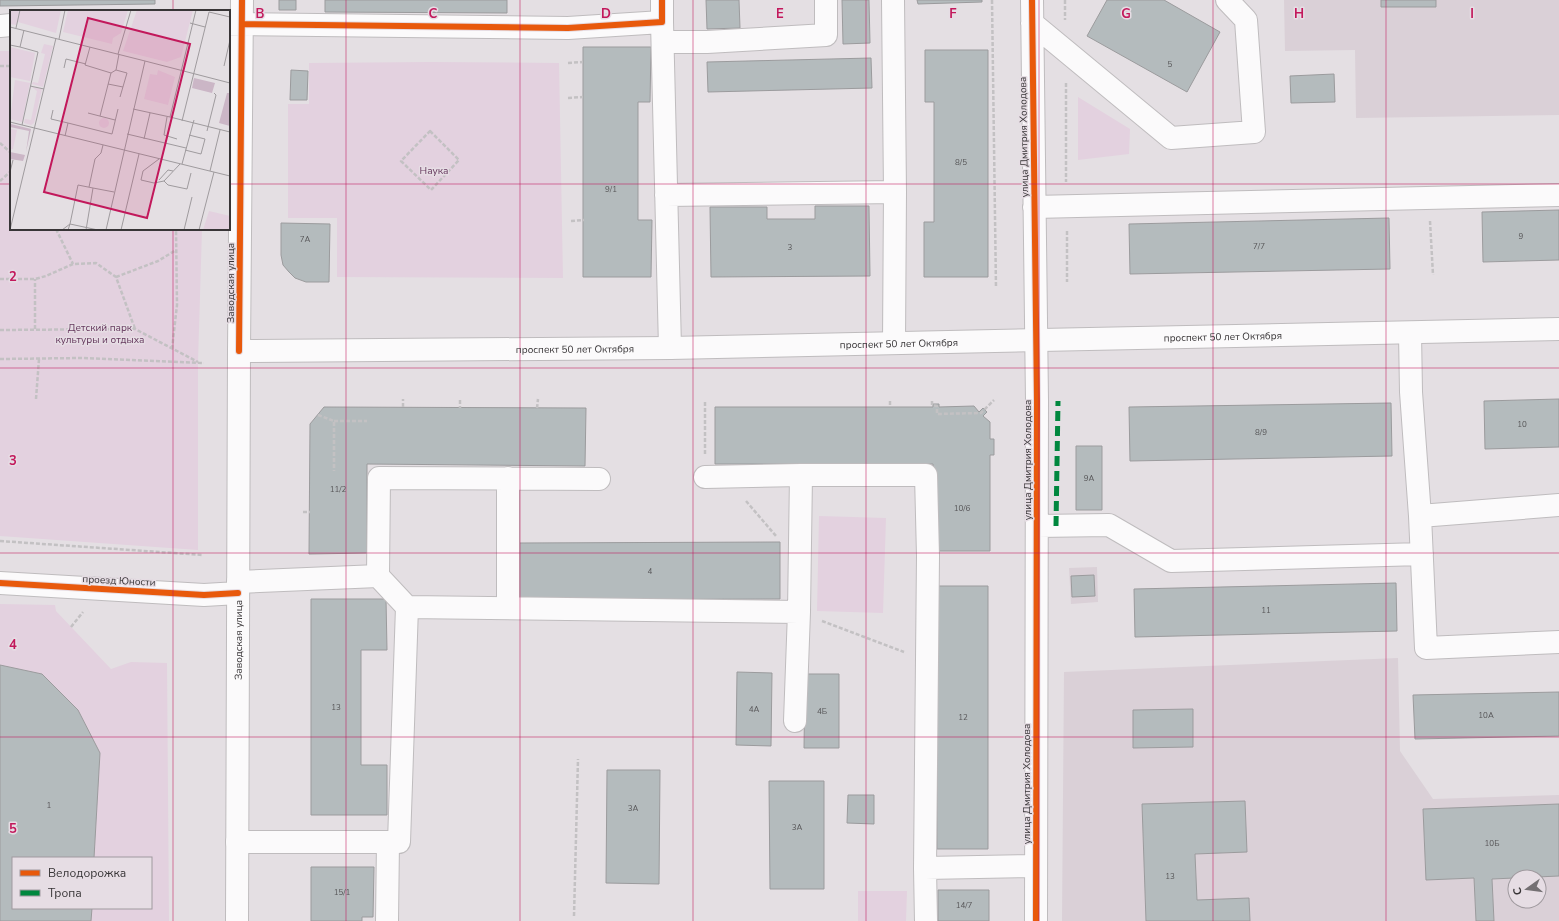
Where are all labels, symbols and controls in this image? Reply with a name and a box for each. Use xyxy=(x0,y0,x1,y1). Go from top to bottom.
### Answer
text: B xyxy=(256,5,265,23)
text: C xyxy=(429,5,438,23)
text: D xyxy=(601,5,611,23)
text: E xyxy=(776,5,784,23)
text: F xyxy=(949,5,957,23)
text: G xyxy=(1121,5,1131,23)
text: H xyxy=(1294,5,1304,23)
text: I xyxy=(1470,5,1474,23)
inset map xyxy=(10,10,230,230)
house number: 5 xyxy=(1168,59,1173,70)
street label: улица Дмитрия Холодова xyxy=(1016,77,1032,197)
house number: 8/5 xyxy=(955,157,967,168)
park label: Наука xyxy=(420,164,448,178)
house number: 9/1 xyxy=(605,184,617,195)
house number: 9 xyxy=(1519,231,1524,242)
house number: 7А xyxy=(300,234,310,245)
house number: 7/7 xyxy=(1253,241,1265,252)
house number: 3 xyxy=(788,242,793,253)
street label: Заводская улица xyxy=(224,243,238,323)
text: 2 xyxy=(9,268,17,286)
park label: Детский парк культуры и отдыха xyxy=(56,321,144,347)
street label: проспект 50 лет Октября xyxy=(1164,329,1282,345)
street label: проспект 50 лет Октября xyxy=(840,336,958,352)
street label: проспект 50 лет Октября xyxy=(516,342,634,357)
street label: улица Дмитрия Холодова xyxy=(1021,400,1035,520)
house number: 10 xyxy=(1517,419,1527,430)
house number: 8/9 xyxy=(1255,427,1267,438)
text: 3 xyxy=(9,452,17,470)
house number: 9А xyxy=(1084,473,1094,484)
house number: 11/2 xyxy=(330,484,347,495)
house number: 10/6 xyxy=(954,503,971,514)
house number: 4 xyxy=(648,566,653,577)
street label: проезд Юности xyxy=(82,572,156,590)
street label: Заводская улица xyxy=(232,600,246,680)
house number: 11 xyxy=(1261,605,1271,616)
text: 4 xyxy=(9,636,17,654)
house number: 13 xyxy=(331,702,341,713)
house number: 4А xyxy=(749,704,759,715)
house number: 4Б xyxy=(817,706,827,717)
house number: 10А xyxy=(1478,710,1494,721)
house number: 12 xyxy=(958,712,968,723)
street label: улица Дмитрия Холодова xyxy=(1020,724,1034,844)
house number: 1 xyxy=(47,800,52,811)
house number: 3А xyxy=(628,803,638,814)
text: 5 xyxy=(9,820,17,838)
house number: 3А xyxy=(792,822,802,833)
house number: 10Б xyxy=(1485,838,1499,849)
legend xyxy=(12,857,152,909)
text: Велодорожка xyxy=(48,865,126,881)
north arrow xyxy=(1507,869,1547,909)
house number: 13 xyxy=(1165,871,1175,882)
text: Тропа xyxy=(48,885,82,901)
text: С xyxy=(1509,885,1526,897)
house number: 15/1 xyxy=(334,887,351,898)
house number: 14/7 xyxy=(956,900,973,911)

